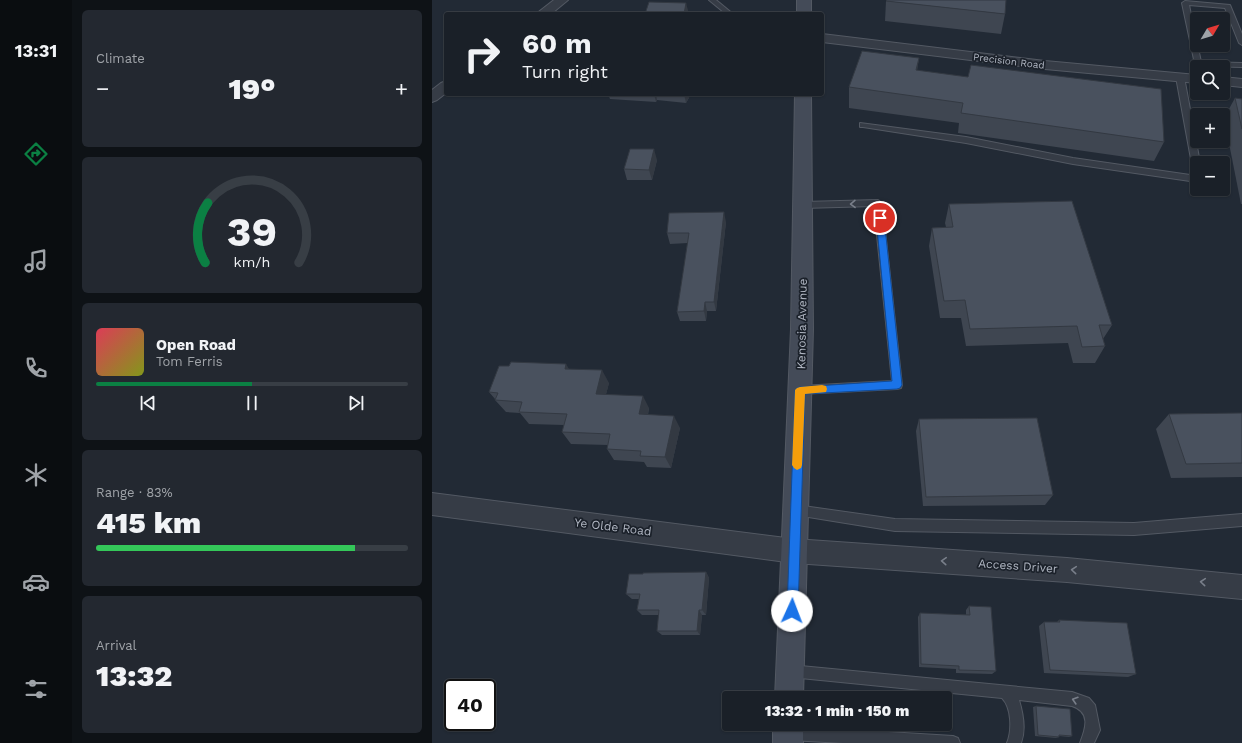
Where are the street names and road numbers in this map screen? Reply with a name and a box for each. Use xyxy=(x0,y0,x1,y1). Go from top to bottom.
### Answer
street label: Precision Road xyxy=(973,51,1045,71)
street label: Kenosia Avenue xyxy=(794,278,810,370)
street label: Ye Olde Road xyxy=(574,515,652,539)
street label: Access Driver xyxy=(978,556,1058,576)

